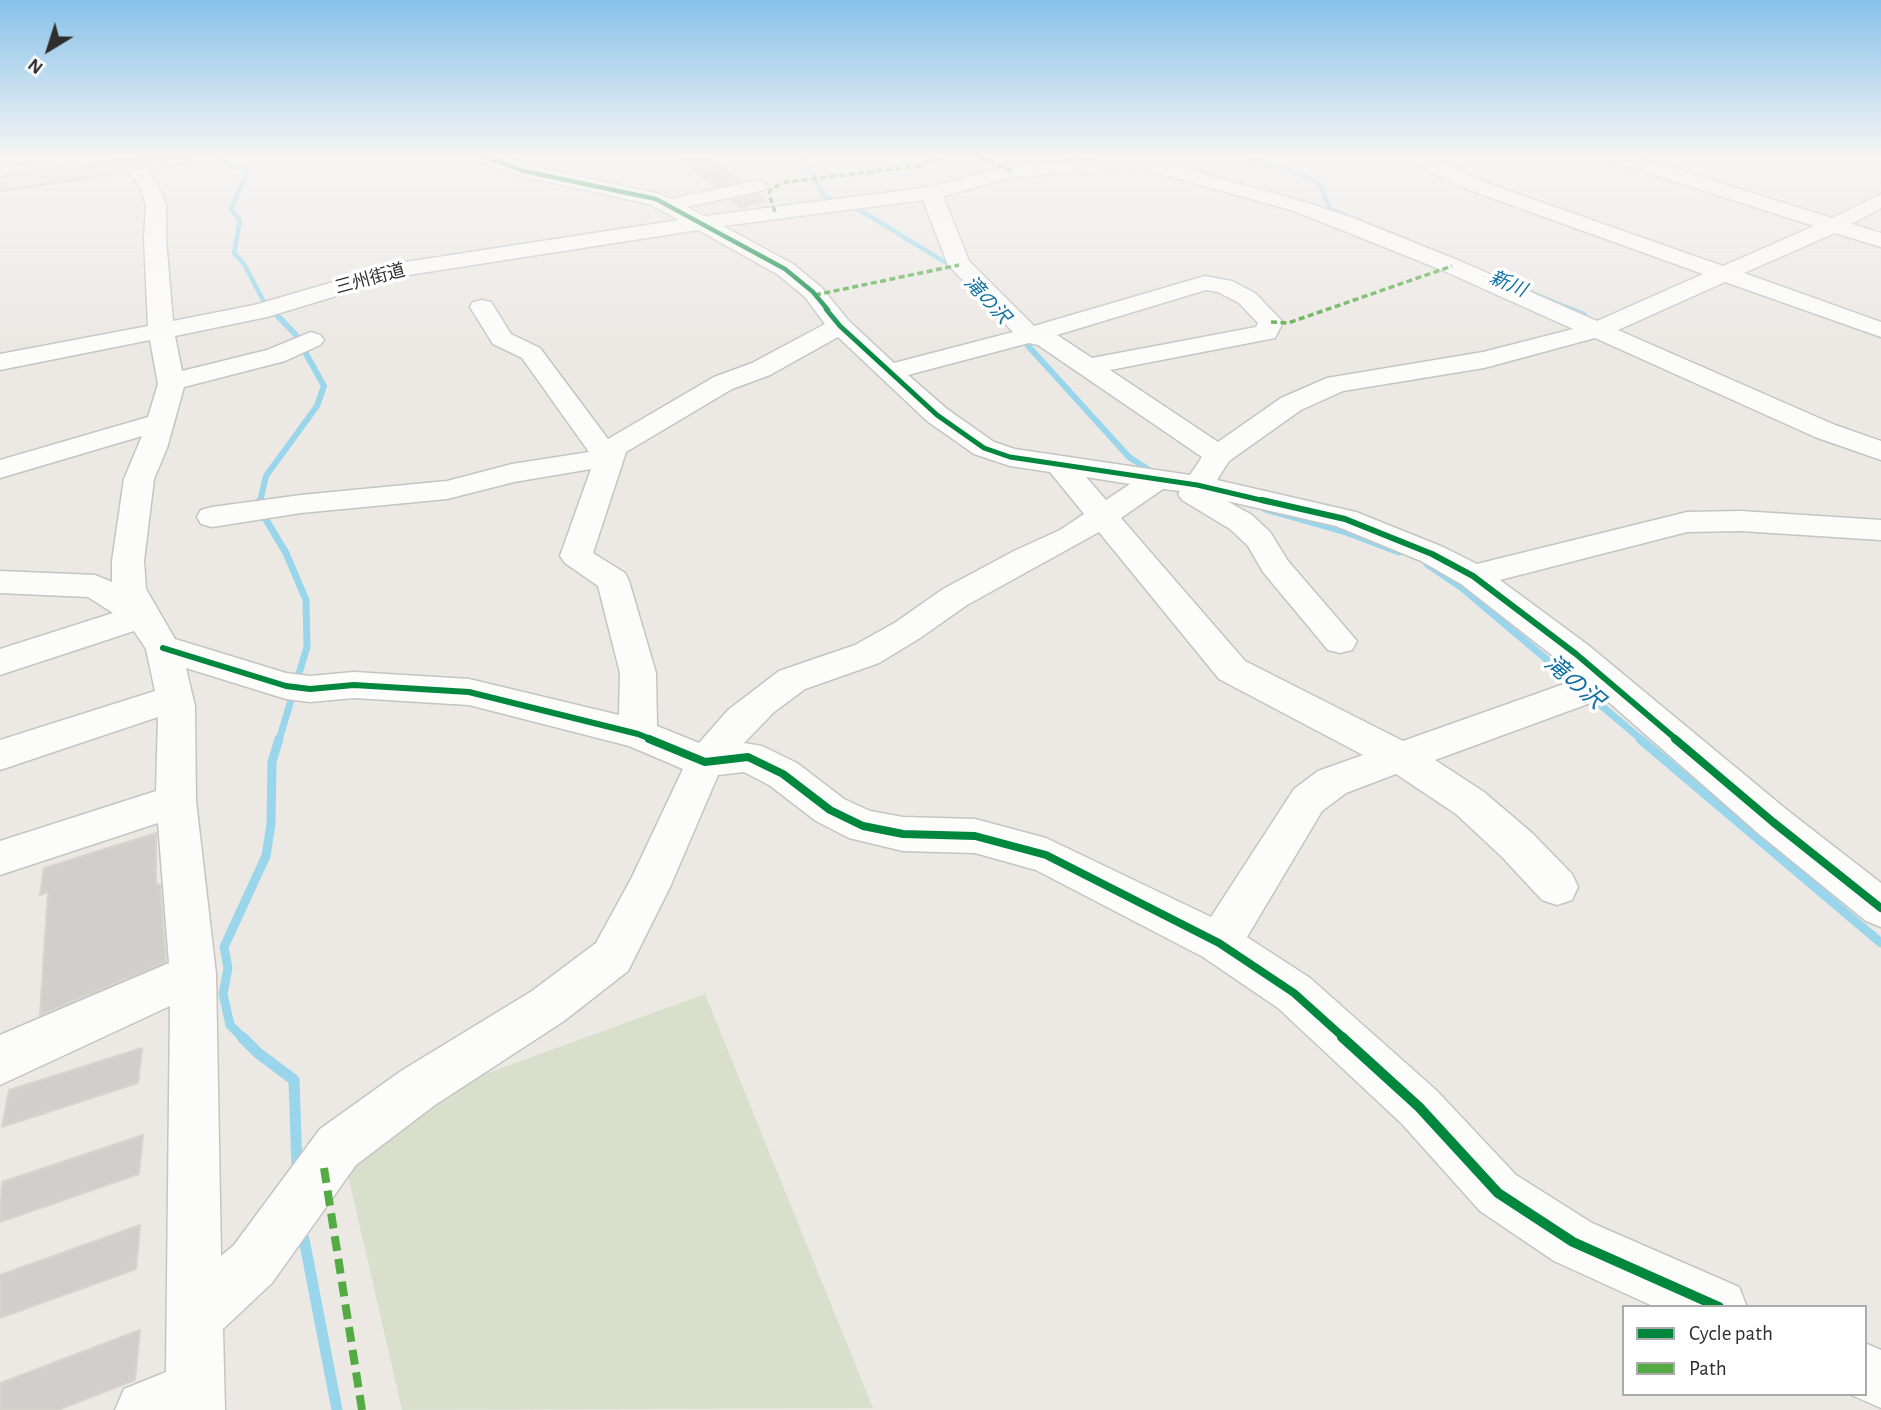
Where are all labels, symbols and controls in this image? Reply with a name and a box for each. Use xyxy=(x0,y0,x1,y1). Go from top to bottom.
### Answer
north arrow xyxy=(14,14,84,84)
text: N xyxy=(25,54,47,77)
street label: 三州街道 xyxy=(332,259,408,299)
water label: 新川 xyxy=(1486,266,1530,302)
water label: 滝の沢 xyxy=(959,271,1015,329)
water label: 滝の沢 xyxy=(1539,649,1609,715)
legend xyxy=(1622,1305,1867,1396)
text: Cycle path xyxy=(1689,1323,1773,1344)
text: Path xyxy=(1689,1358,1727,1379)

